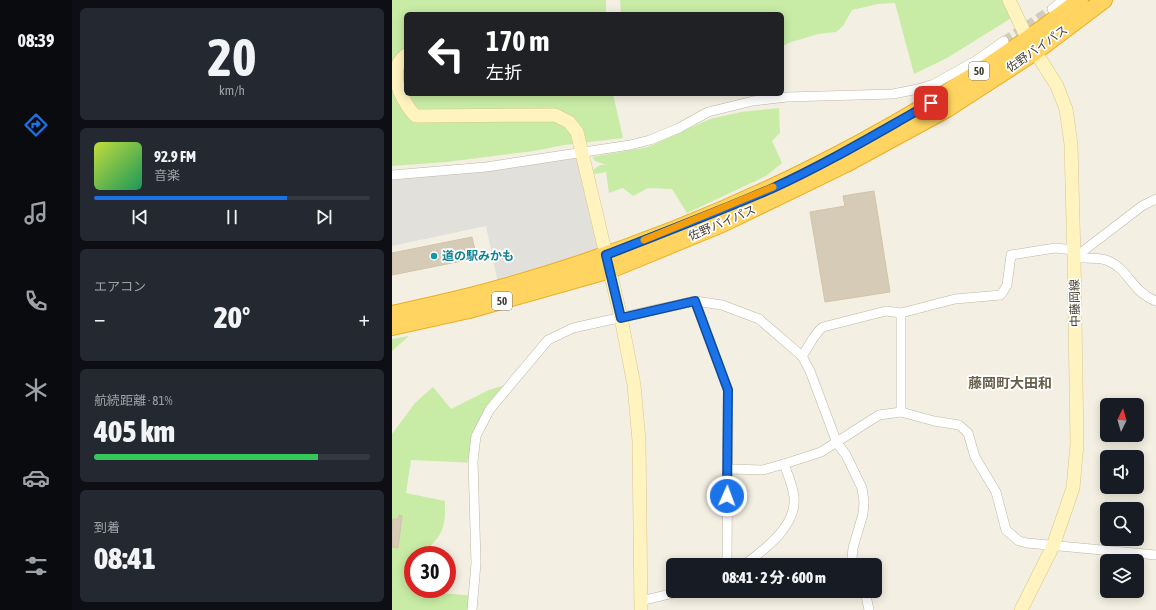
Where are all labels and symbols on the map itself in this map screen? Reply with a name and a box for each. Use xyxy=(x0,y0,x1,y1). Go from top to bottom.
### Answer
street label: 佐野バイパス xyxy=(1004,23,1070,75)
road number: 50 xyxy=(969,62,989,80)
pin xyxy=(914,86,948,120)
street label: 佐野バイパス xyxy=(686,203,758,243)
place label: 道の駅みかも xyxy=(442,249,514,263)
marker: 道の駅みかも xyxy=(429,251,439,261)
street label: 中藤岡線 xyxy=(1068,279,1082,327)
road number: 50 xyxy=(492,292,512,310)
district label: 藤岡町大田和 xyxy=(968,375,1052,391)
north arrow xyxy=(1100,398,1144,442)
position arrow xyxy=(706,475,748,517)
speed limit sign: 30 xyxy=(404,546,456,598)

